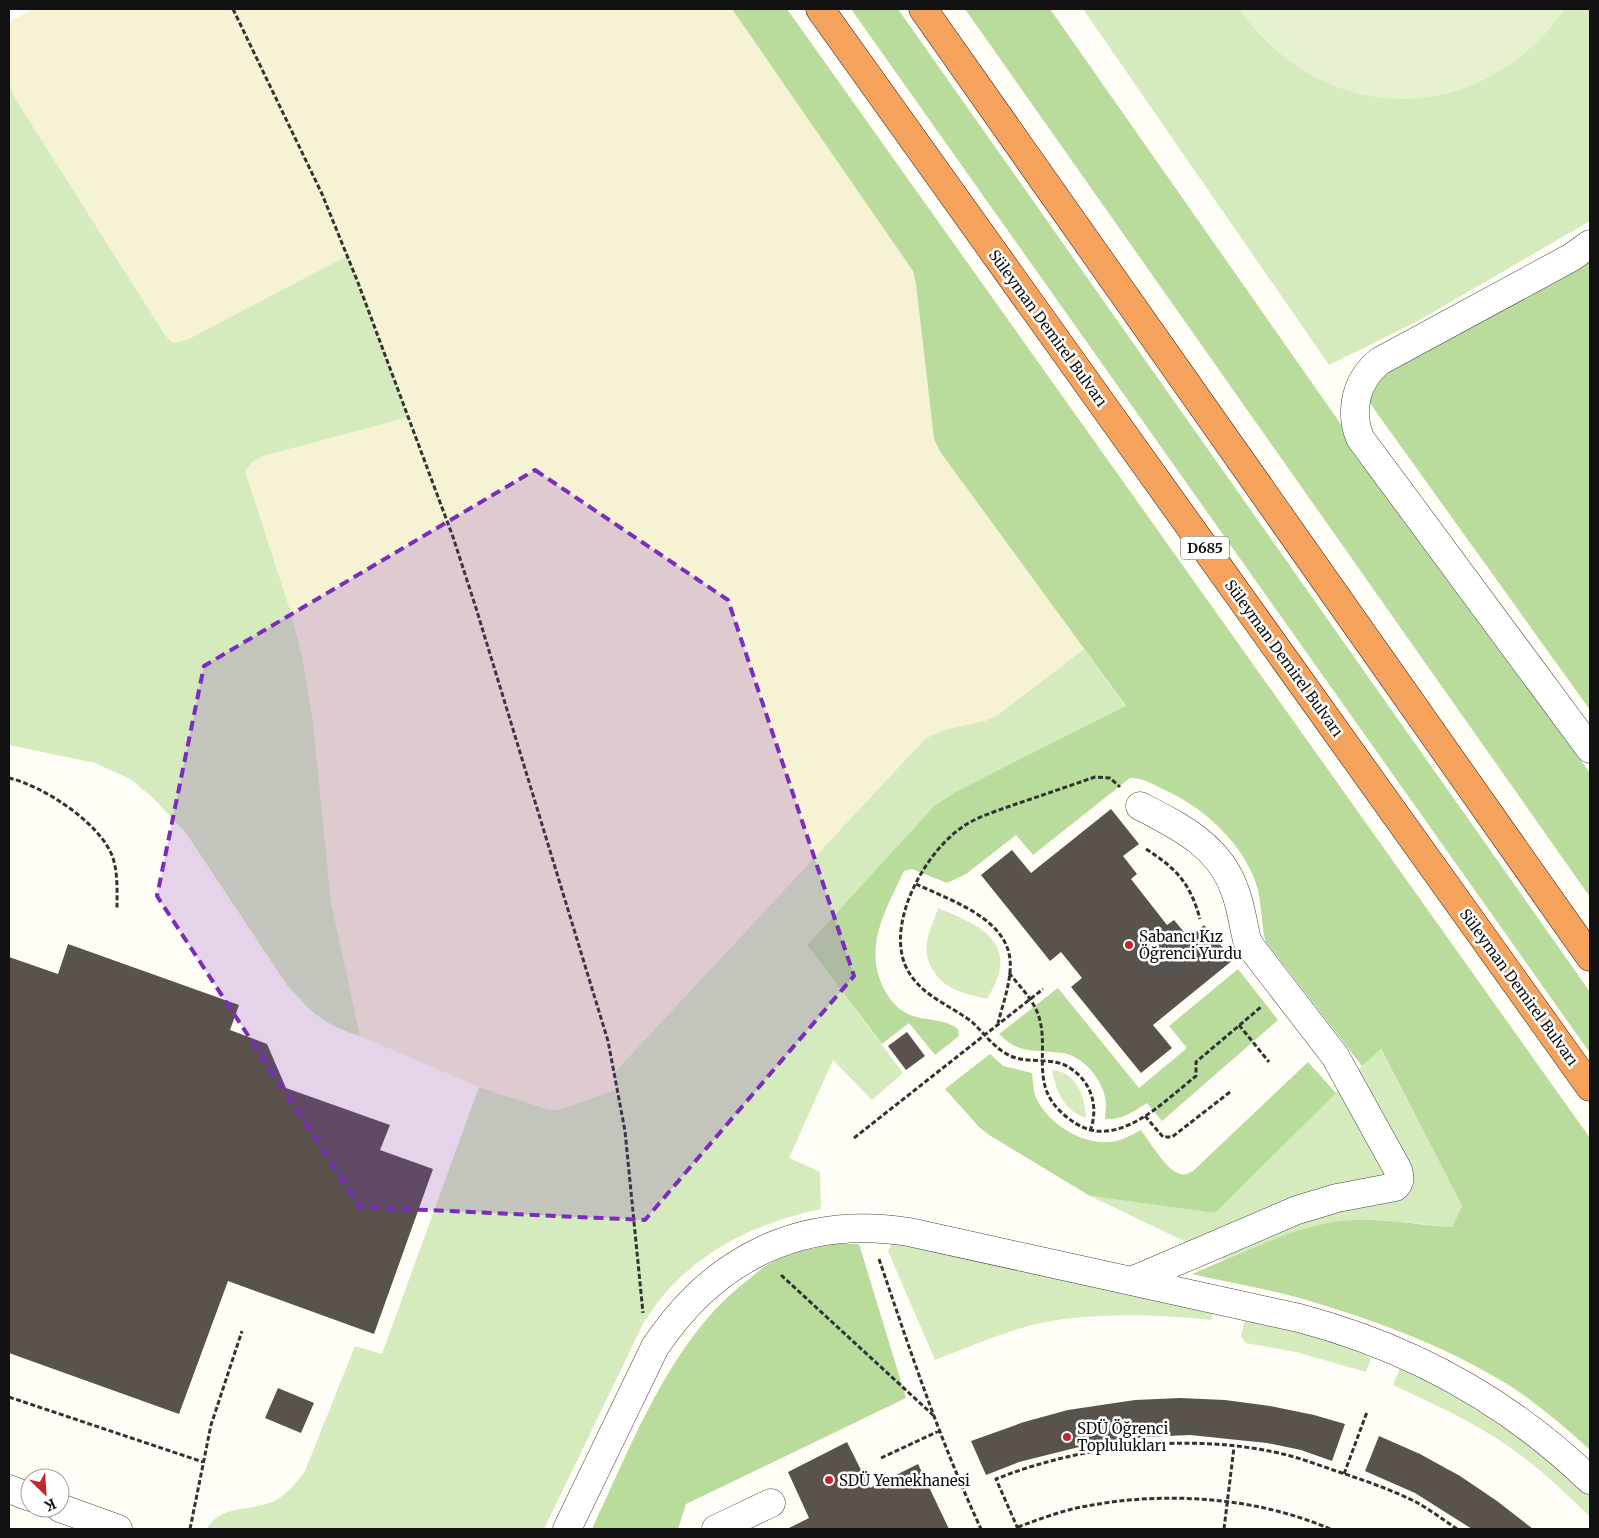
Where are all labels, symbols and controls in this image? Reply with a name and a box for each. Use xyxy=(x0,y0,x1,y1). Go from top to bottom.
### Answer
street label: Süleyman Demirel Bulvarı xyxy=(985,246,1111,410)
road number: D685 xyxy=(1181,536,1229,560)
street label: Süleyman Demirel Bulvarı xyxy=(1221,576,1347,740)
street label: Süleyman Demirel Bulvarı xyxy=(1456,905,1582,1069)
place label: Sabancı Kız Öğrenci Yurdu xyxy=(1139,927,1242,963)
marker: Sabancı Kız Öğrenci Yurdu xyxy=(1123,939,1135,951)
place label: SDÜ Öğrenci Toplulukları xyxy=(1077,1418,1168,1455)
marker: SDÜ Öğrenci Toplulukları xyxy=(1061,1431,1073,1443)
north arrow xyxy=(20,1468,70,1518)
place label: SDÜ Yemekhanesi xyxy=(839,1470,970,1490)
marker: SDÜ Yemekhanesi xyxy=(823,1474,835,1486)
text: K xyxy=(41,1494,59,1515)

